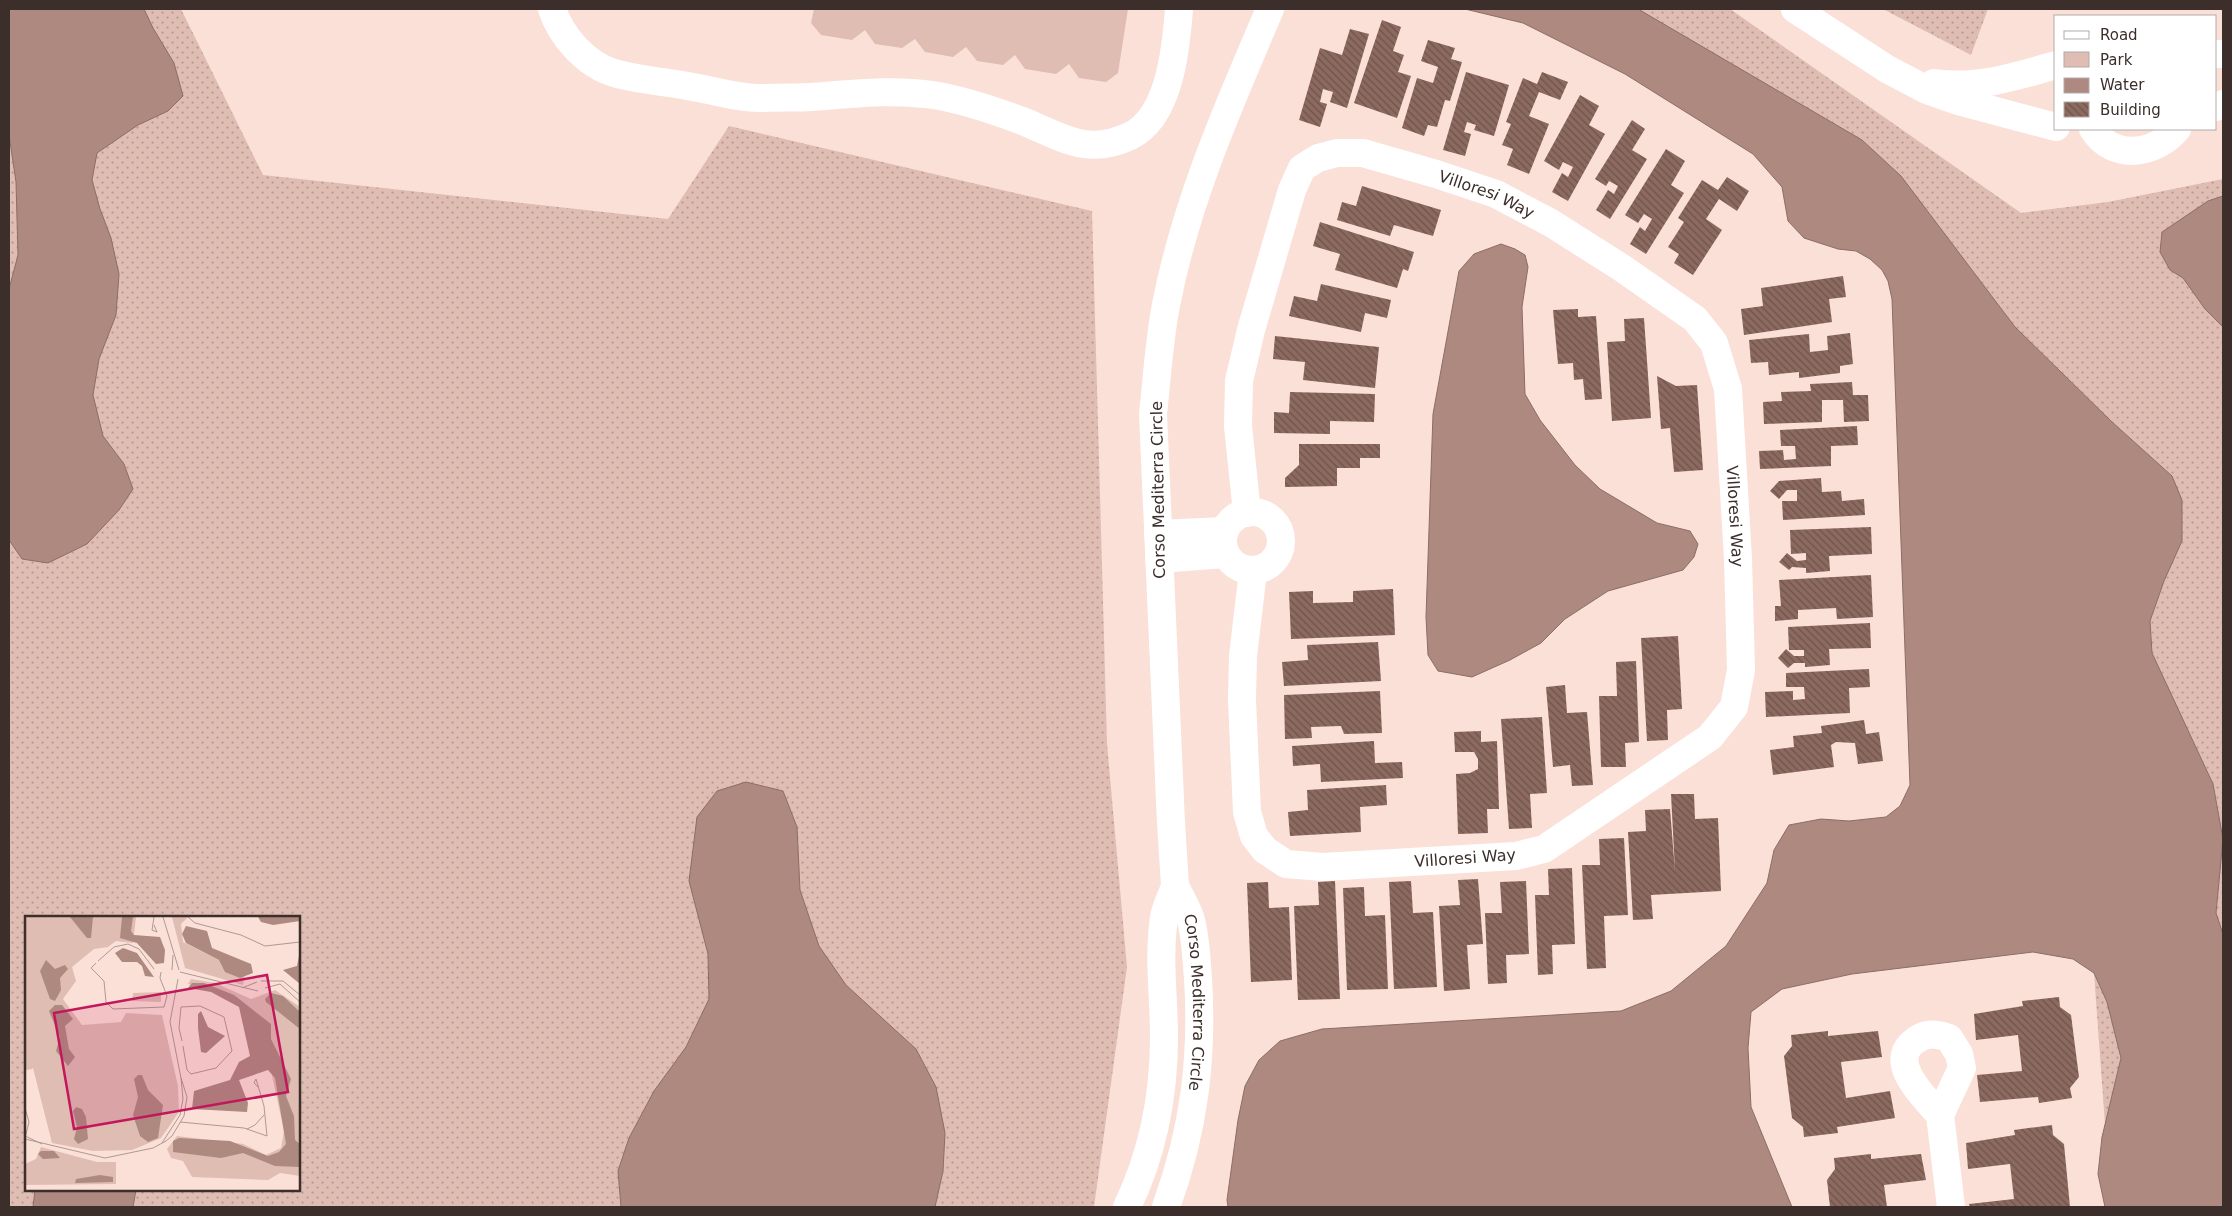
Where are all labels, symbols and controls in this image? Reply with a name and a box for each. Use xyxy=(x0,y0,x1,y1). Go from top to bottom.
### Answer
legend xyxy=(2054,15,2217,130)
text: Road xyxy=(2100,26,2138,44)
text: Park xyxy=(2100,51,2133,69)
text: Water xyxy=(2100,76,2145,94)
text: Building xyxy=(2100,101,2161,119)
street label: Villoresi Way xyxy=(1437,166,1538,222)
street label: Corso Mediterra Circle xyxy=(1147,401,1169,579)
street label: Villoresi Way xyxy=(1723,465,1748,567)
street label: Villoresi Way xyxy=(1414,845,1516,871)
street label: Corso Mediterra Circle xyxy=(1180,912,1209,1092)
inset map xyxy=(25,916,300,1191)

